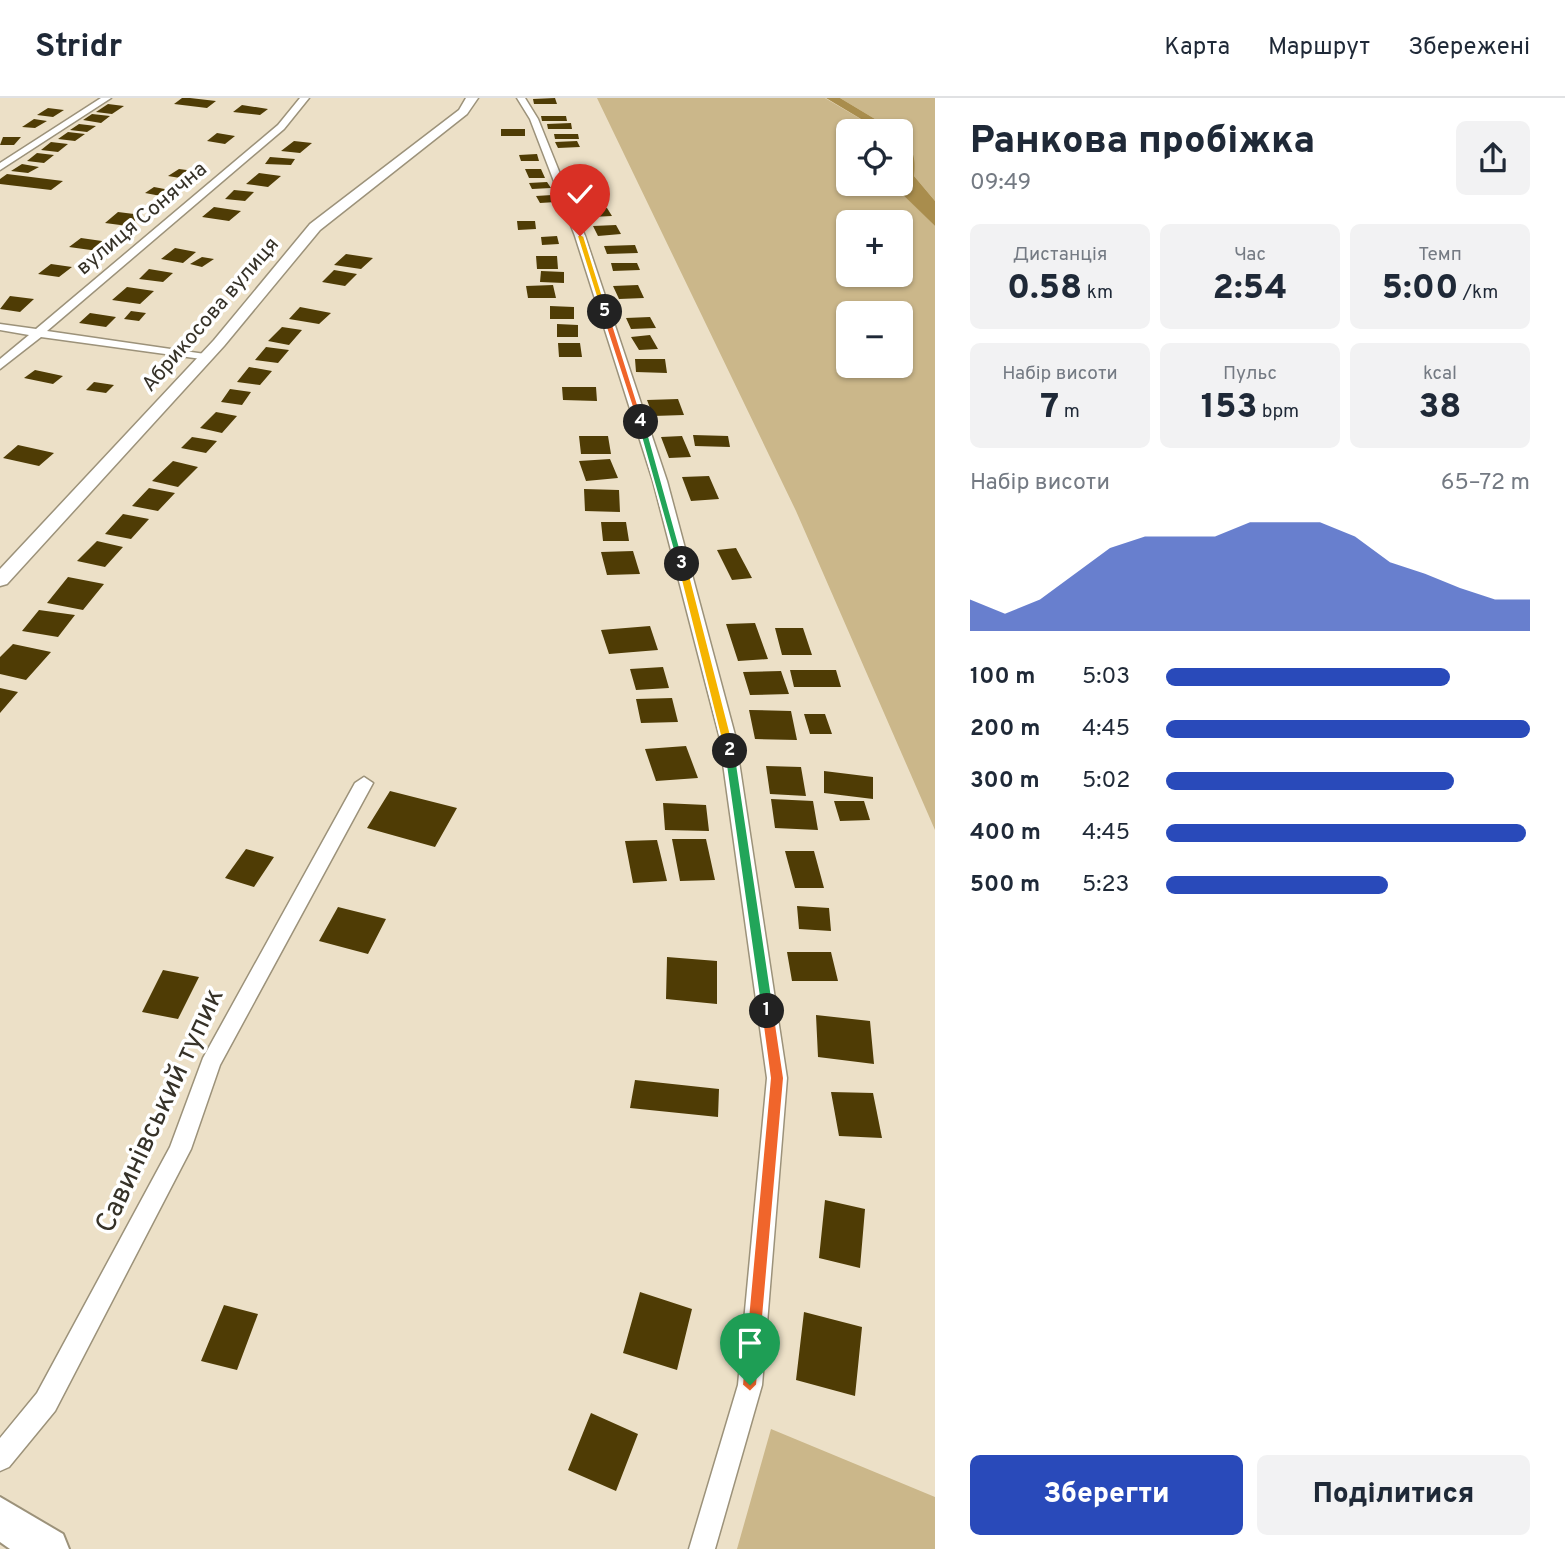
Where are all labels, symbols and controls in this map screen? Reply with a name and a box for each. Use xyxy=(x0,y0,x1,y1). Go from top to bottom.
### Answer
text: Stridr xyxy=(35,27,122,69)
text: Карта xyxy=(1164,33,1230,63)
text: Маршрут xyxy=(1268,33,1370,63)
text: Збережені xyxy=(1408,33,1530,63)
text: Ранкова пробіжка xyxy=(970,118,1315,167)
map controls xyxy=(836,119,913,378)
button: locate xyxy=(836,119,913,196)
button: share xyxy=(1456,121,1530,195)
street label: вулиця Сонячна xyxy=(71,156,213,282)
pin xyxy=(550,164,610,236)
text: 09:49 xyxy=(970,169,1031,198)
icon: check xyxy=(561,175,599,213)
button: + xyxy=(836,210,913,287)
street label: Абрикосова вулиця xyxy=(136,232,286,398)
text: Дистанція xyxy=(1013,243,1107,267)
text: Час xyxy=(1234,243,1266,267)
text: Темп xyxy=(1418,243,1462,267)
text: 0.58 xyxy=(1007,267,1082,311)
text: 2:54 xyxy=(1213,267,1287,311)
text: 5:00 xyxy=(1382,267,1458,311)
text: km xyxy=(1082,281,1113,305)
text: /km xyxy=(1458,281,1498,305)
pin: 5 xyxy=(588,294,622,330)
text: 5 xyxy=(599,299,610,323)
button: − xyxy=(836,301,913,378)
text: Набір висоти xyxy=(1002,362,1118,386)
text: Пульс xyxy=(1223,362,1277,386)
text: kcal xyxy=(1423,362,1457,386)
text: 7 xyxy=(1040,386,1059,430)
text: 153 xyxy=(1201,386,1257,430)
text: 38 xyxy=(1418,386,1462,430)
text: m xyxy=(1059,400,1080,424)
text: bpm xyxy=(1257,400,1299,424)
pin: 4 xyxy=(624,404,658,440)
text: 4 xyxy=(634,409,647,433)
text: Набір висоти xyxy=(970,469,1110,498)
text: 65–72 m xyxy=(1441,469,1530,498)
pin: 3 xyxy=(664,546,700,582)
text: 3 xyxy=(676,551,687,575)
text: 100 m xyxy=(970,663,1035,692)
text: 5:03 xyxy=(1082,663,1130,692)
text: 200 m xyxy=(970,715,1040,744)
text: 4:45 xyxy=(1082,715,1130,744)
pin: 2 xyxy=(712,734,748,768)
text: 2 xyxy=(724,738,735,762)
text: 300 m xyxy=(970,767,1040,796)
text: 5:02 xyxy=(1082,767,1130,796)
text: 400 m xyxy=(970,819,1041,848)
text: 4:45 xyxy=(1082,819,1130,848)
text: 500 m xyxy=(970,871,1040,900)
text: 5:23 xyxy=(1082,871,1129,900)
street label: Савинівський тупик xyxy=(88,983,234,1239)
pin: 1 xyxy=(750,993,784,1028)
text: 1 xyxy=(763,998,770,1022)
pin xyxy=(720,1313,780,1385)
icon: arrive xyxy=(731,1324,769,1362)
button: Зберегти xyxy=(970,1455,1243,1535)
button: Поділитися xyxy=(1257,1455,1530,1535)

